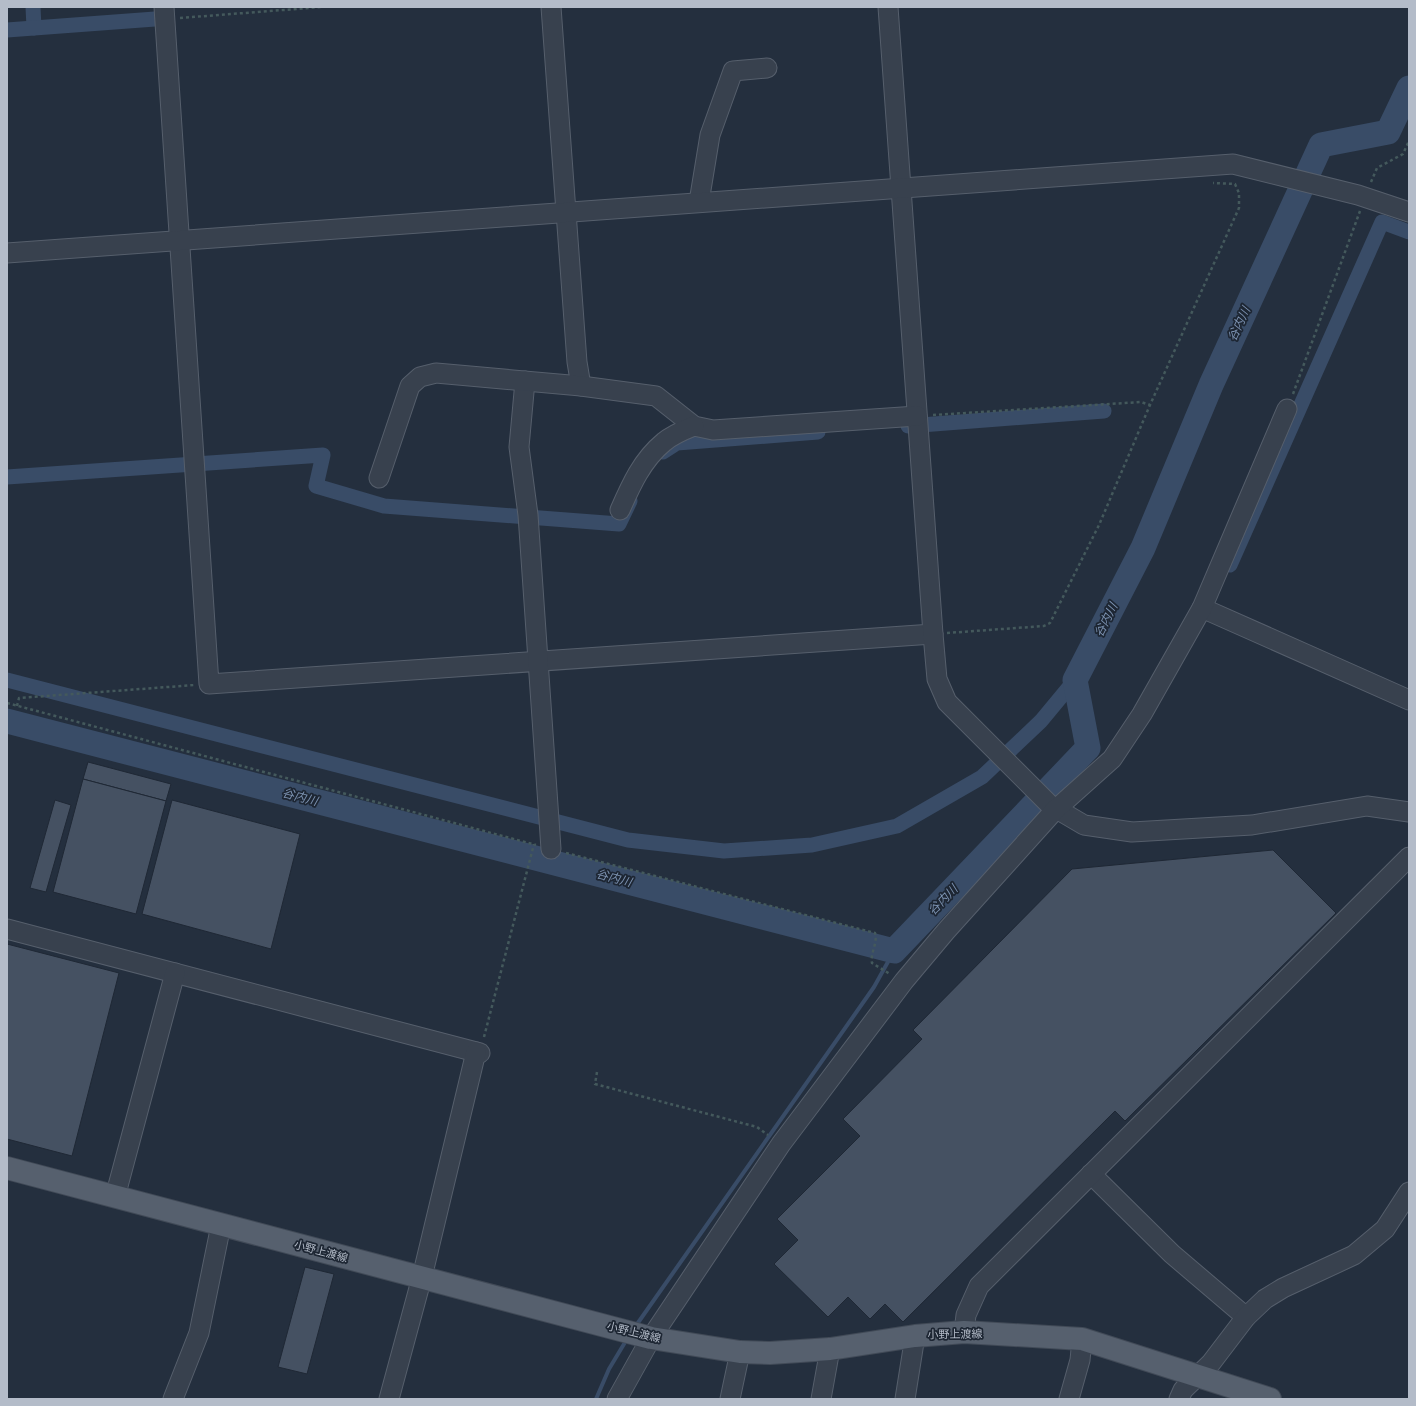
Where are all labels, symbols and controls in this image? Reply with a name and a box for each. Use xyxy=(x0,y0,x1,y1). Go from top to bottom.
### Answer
water label: 谷内川 xyxy=(1224,302,1254,343)
water label: 谷内川 xyxy=(1091,599,1121,639)
water label: 谷内川 xyxy=(281,785,321,809)
water label: 谷内川 xyxy=(595,866,635,890)
water label: 谷内川 xyxy=(925,880,962,918)
street label: 小野上渡線 xyxy=(293,1237,349,1265)
street label: 小野上渡線 xyxy=(606,1319,662,1345)
street label: 小野上渡線 xyxy=(927,1327,983,1341)

